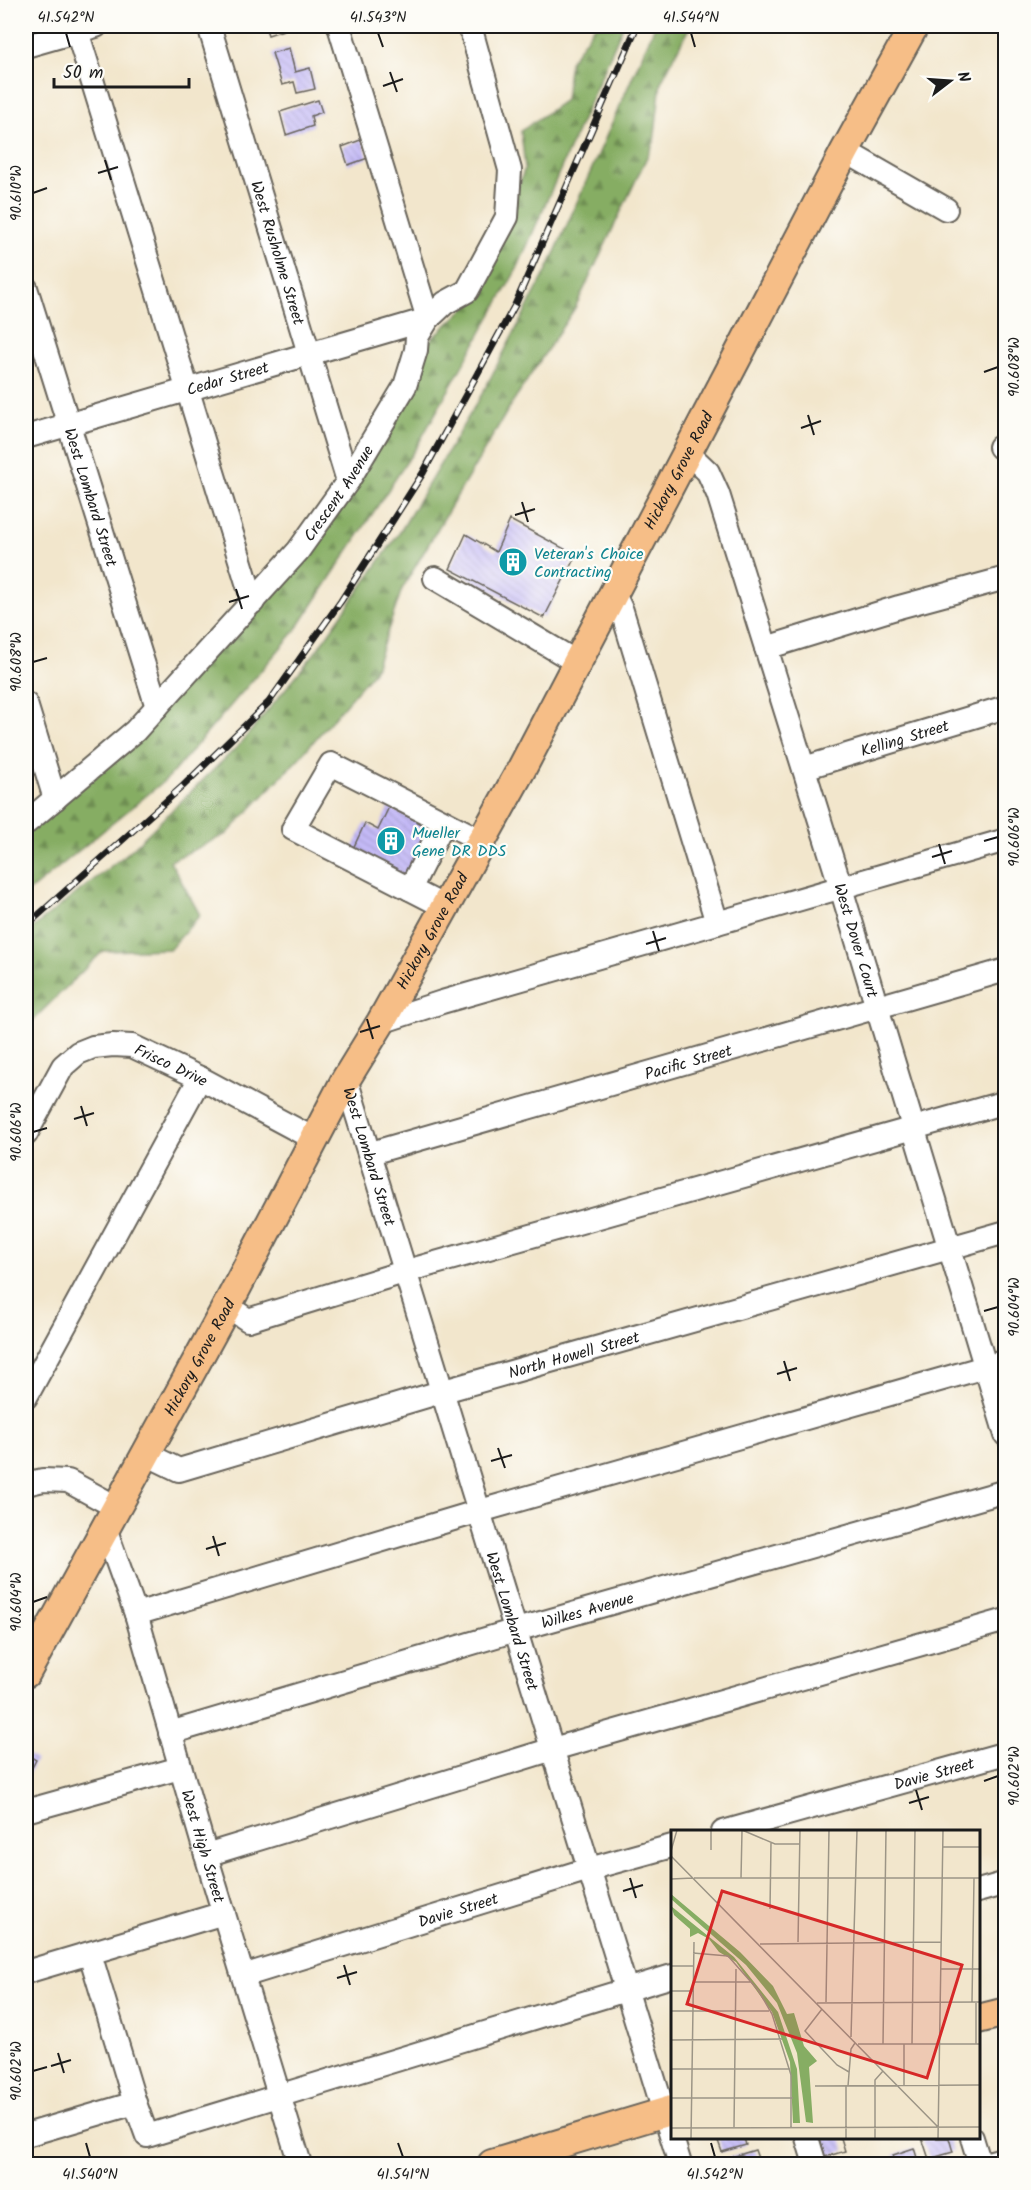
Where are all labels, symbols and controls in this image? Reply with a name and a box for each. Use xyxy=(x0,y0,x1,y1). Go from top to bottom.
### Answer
text: 41.542°N xyxy=(38,6,94,30)
text: 41.543°N xyxy=(350,6,406,30)
text: 41.544°N xyxy=(663,6,719,30)
scale bar xyxy=(54,51,189,89)
north arrow xyxy=(920,51,980,111)
text: 50 m xyxy=(63,59,103,88)
text: N xyxy=(949,69,976,86)
text: 90.610°W xyxy=(5,165,29,221)
street label: West Rusholme Street xyxy=(243,178,311,329)
text: 90.608°W xyxy=(1003,337,1027,397)
street label: Cedar Street xyxy=(184,355,273,403)
street label: Hickory Grove Road xyxy=(638,407,721,535)
street label: West Lombard Street xyxy=(56,425,124,571)
street label: Crescent Avenue xyxy=(298,441,381,547)
place label: Veteran's Choice Contracting xyxy=(534,542,644,585)
building icon: Veteran's Choice Contracting xyxy=(497,546,529,578)
text: 90.608°W xyxy=(5,632,29,692)
street label: Kelling Street xyxy=(858,714,953,764)
text: 90.606°W xyxy=(1003,807,1027,867)
place label: Mueller Gene DR DDS xyxy=(412,821,507,864)
building icon: Mueller Gene DR DDS xyxy=(375,825,407,857)
street label: Hickory Grove Road xyxy=(390,867,476,995)
street label: West Dover Court xyxy=(826,880,885,1002)
street label: Frisco Drive xyxy=(130,1038,212,1094)
street label: Pacific Street xyxy=(642,1038,736,1087)
street label: West Lombard Street xyxy=(335,1084,402,1230)
text: 90.606°W xyxy=(5,1102,29,1162)
text: 90.604°W xyxy=(1003,1277,1027,1337)
street label: Hickory Grove Road xyxy=(158,1294,243,1421)
street label: North Howell Street xyxy=(506,1325,643,1386)
street label: West Lombard Street xyxy=(478,1549,545,1695)
text: 90.604°W xyxy=(5,1572,29,1632)
street label: Wilkes Avenue xyxy=(538,1586,637,1636)
text: 90.602°W xyxy=(1003,1746,1027,1806)
street label: Davie Street xyxy=(891,1751,978,1798)
street label: West High Street xyxy=(174,1787,231,1907)
inset map xyxy=(671,1830,980,2139)
street label: Davie Street xyxy=(415,1887,502,1935)
text: 90.602°W xyxy=(5,2041,29,2101)
text: 41.540°N xyxy=(62,2163,118,2187)
text: 41.541°N xyxy=(377,2163,429,2187)
text: 41.542°N xyxy=(687,2163,743,2187)

